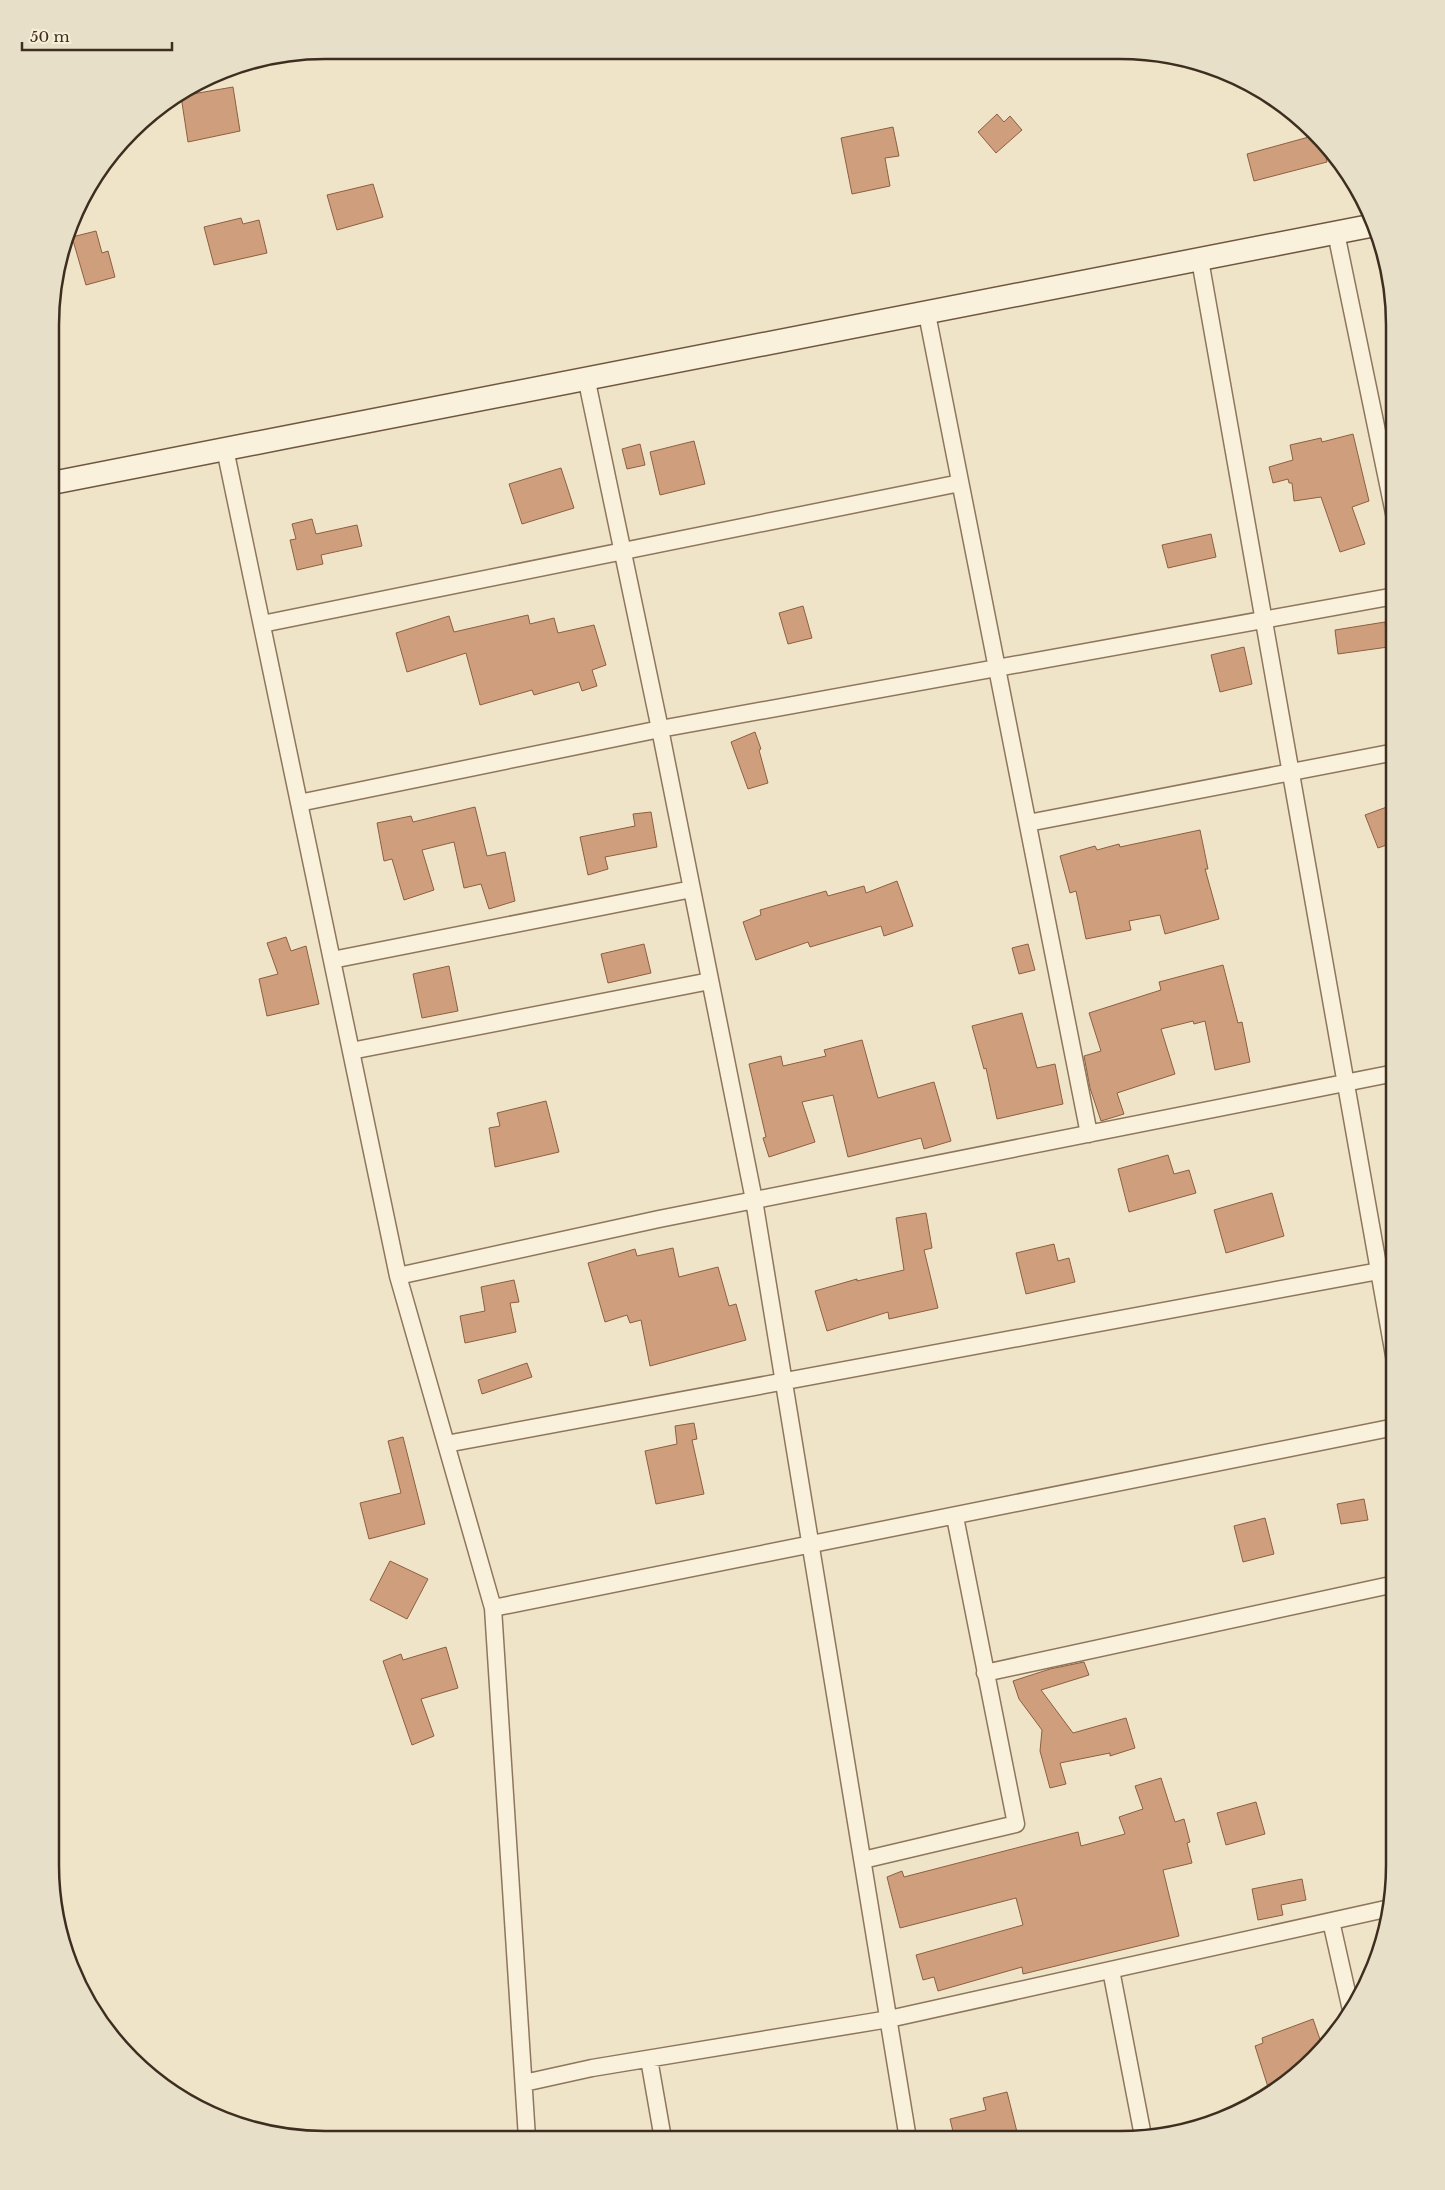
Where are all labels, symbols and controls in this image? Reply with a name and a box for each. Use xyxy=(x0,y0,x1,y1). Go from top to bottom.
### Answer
scale bar xyxy=(22,20,172,52)
text: 50 m xyxy=(30,27,70,46)

